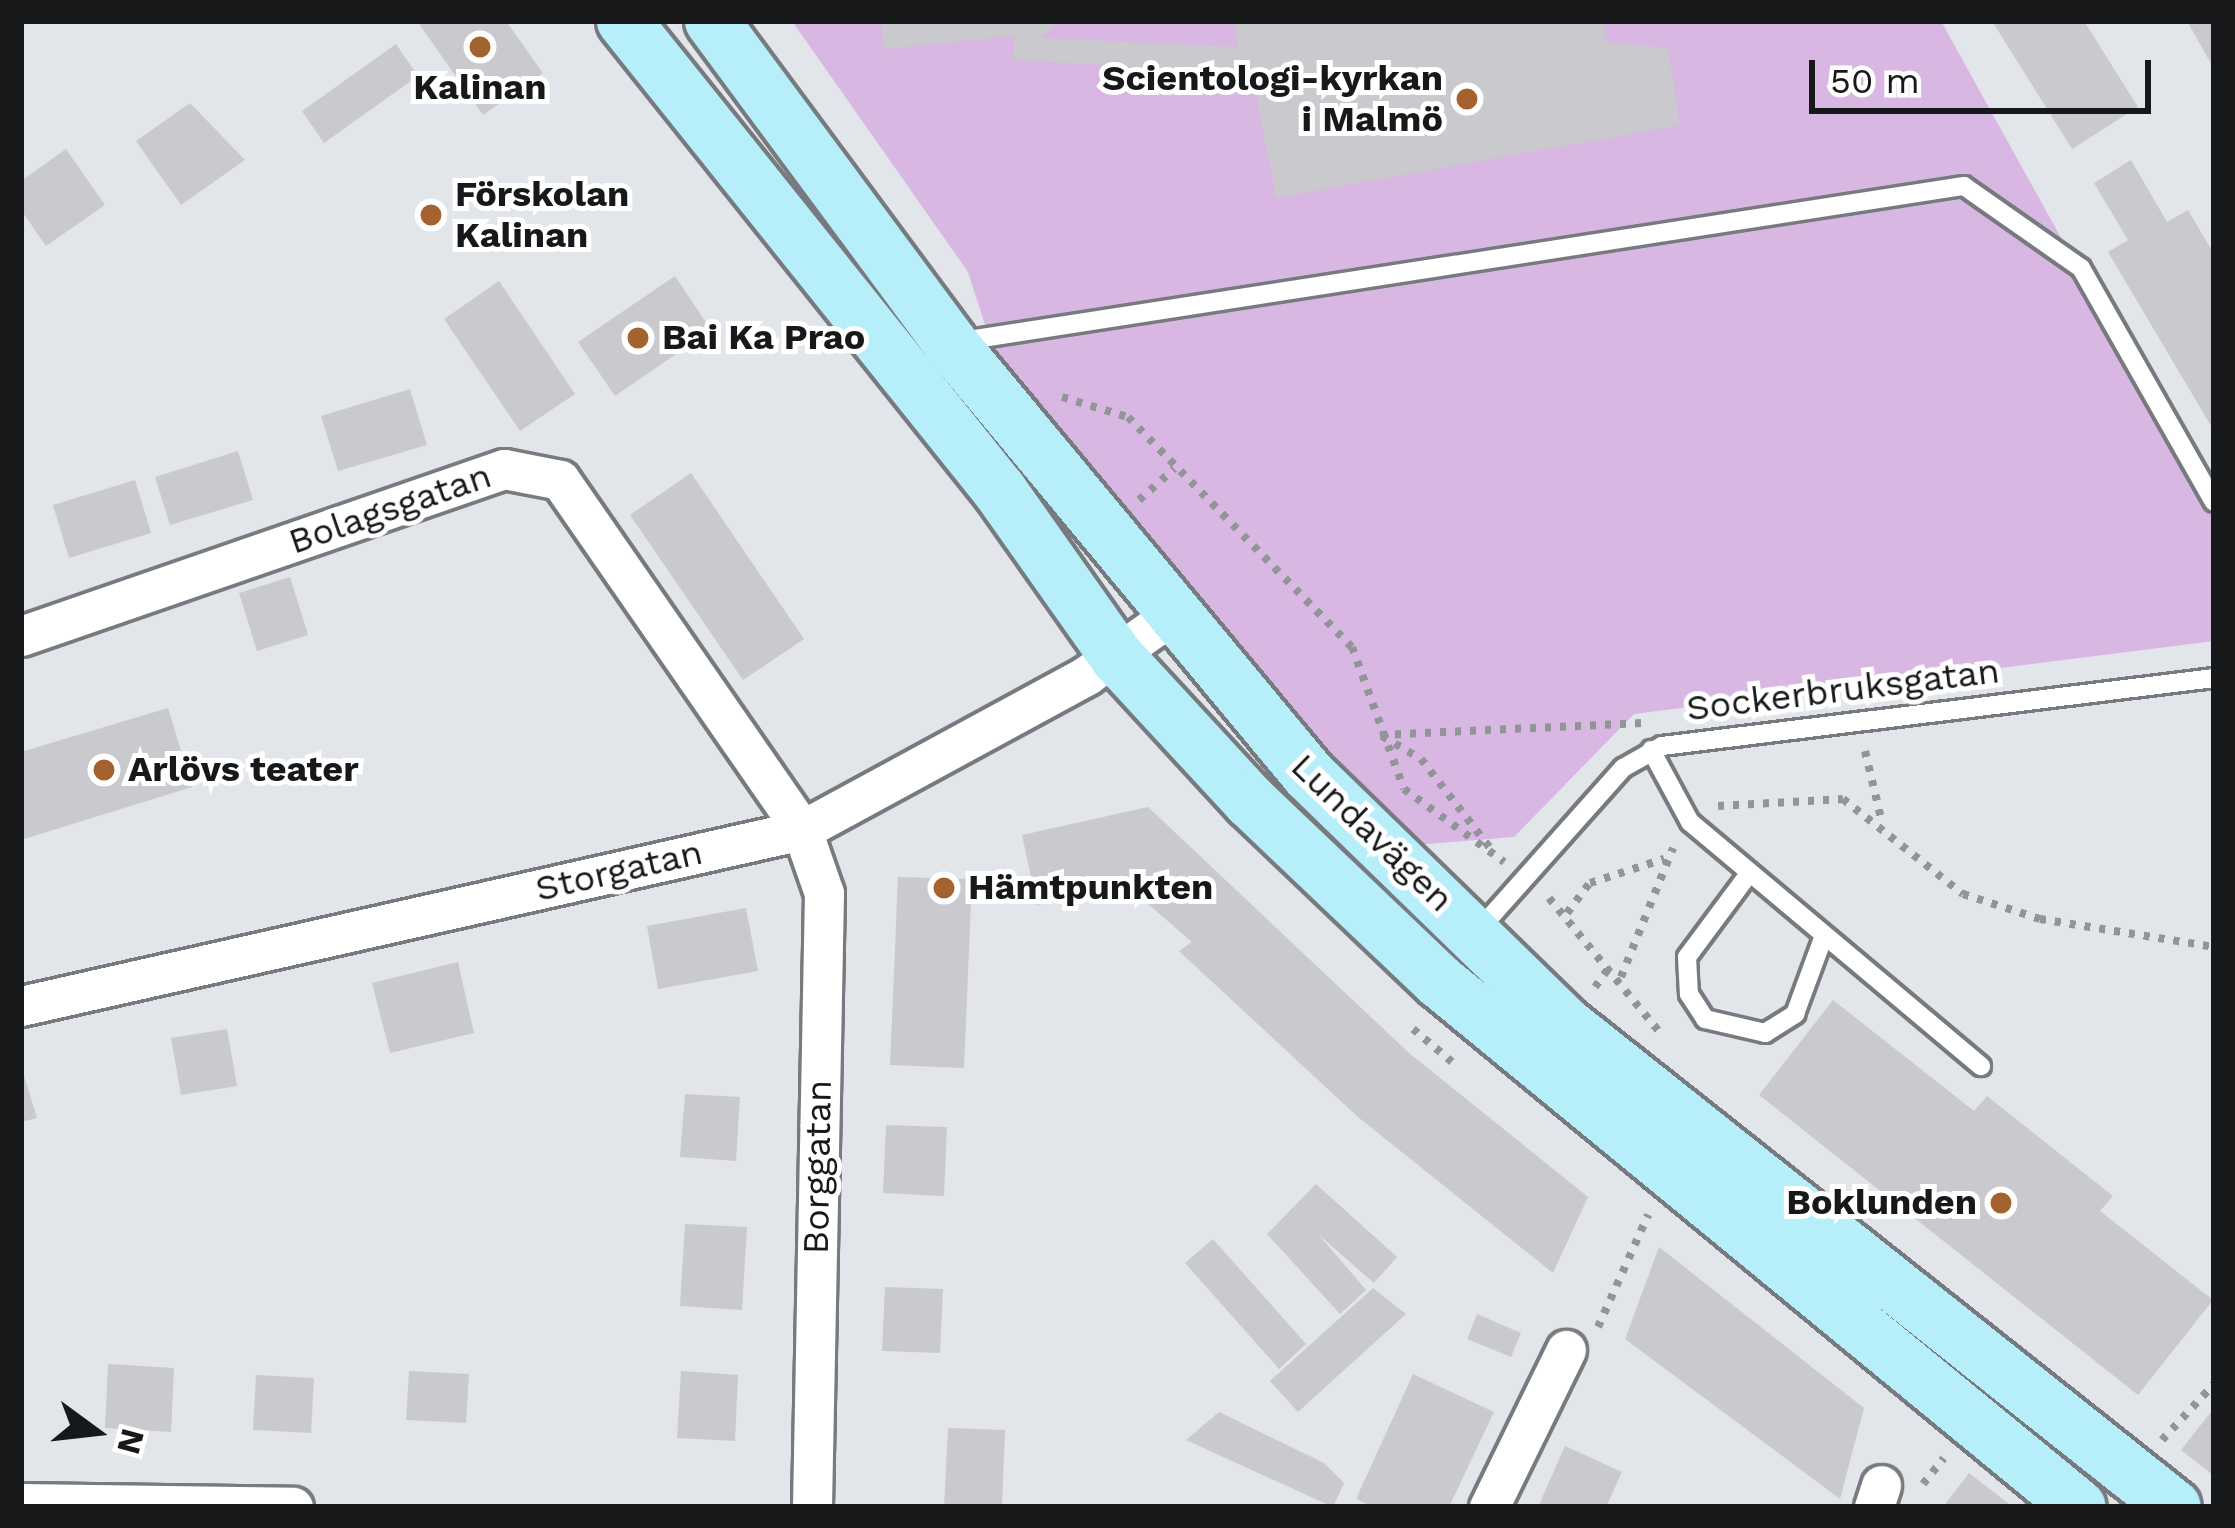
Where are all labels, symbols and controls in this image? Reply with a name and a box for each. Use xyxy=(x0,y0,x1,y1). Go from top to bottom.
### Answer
marker: Kalinan xyxy=(467,34,493,60)
scale bar xyxy=(1815,36,2157,110)
place label: Scientologi-kyrkan i Malmö xyxy=(1102,56,1443,141)
text: 50 m xyxy=(1830,60,1920,102)
place label: Kalinan xyxy=(413,66,547,110)
marker: Scientologi-kyrkan i Malmö xyxy=(1454,86,1480,112)
place label: Förskolan Kalinan xyxy=(455,172,629,257)
marker: Förskolan Kalinan xyxy=(418,202,444,228)
place label: Bai Ka Prao xyxy=(662,316,866,360)
marker: Bai Ka Prao xyxy=(625,325,651,351)
street label: Bolagsgatan xyxy=(283,454,497,564)
street label: Sockerbruksgatan xyxy=(1684,649,2002,731)
street label: Lundavägen xyxy=(1282,745,1462,921)
place label: Arlövs teater xyxy=(128,748,359,792)
marker: Arlövs teater xyxy=(91,757,117,783)
street label: Storgatan xyxy=(531,831,707,911)
place label: Hämtpunkten xyxy=(968,866,1213,910)
marker: Hämtpunkten xyxy=(931,875,957,901)
street label: Borggatan xyxy=(795,1079,841,1255)
place label: Boklunden xyxy=(1786,1181,1977,1225)
marker: Boklunden xyxy=(1988,1190,2014,1216)
north arrow xyxy=(36,1372,156,1492)
text: N xyxy=(109,1425,153,1458)

